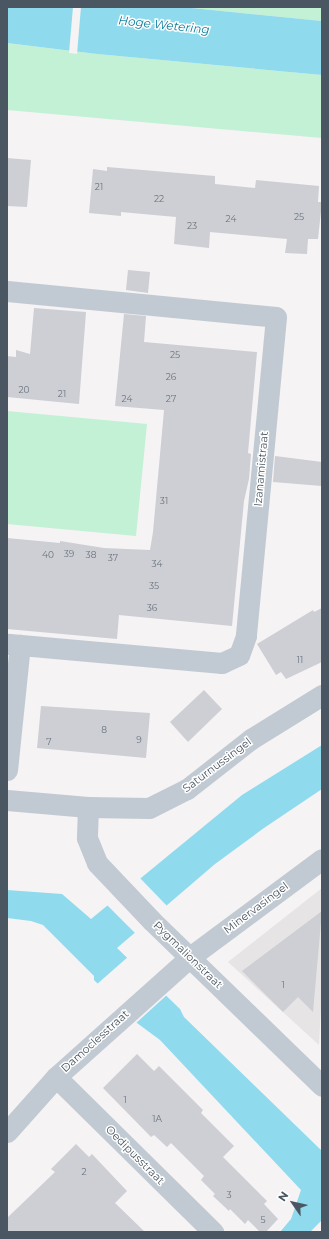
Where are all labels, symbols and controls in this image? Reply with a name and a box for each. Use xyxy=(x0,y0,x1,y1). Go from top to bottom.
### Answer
water label: Hoge Wetering xyxy=(118,13,210,37)
house number: 21 xyxy=(95,182,103,192)
house number: 22 xyxy=(154,194,164,204)
house number: 25 xyxy=(294,212,304,222)
house number: 24 xyxy=(226,214,236,224)
house number: 23 xyxy=(187,221,197,231)
house number: 25 xyxy=(170,350,180,360)
house number: 26 xyxy=(166,372,176,382)
house number: 20 xyxy=(18,385,30,395)
house number: 21 xyxy=(58,389,66,399)
house number: 24 xyxy=(122,394,132,404)
house number: 27 xyxy=(166,394,176,404)
street label: Izanamistraat xyxy=(251,431,271,507)
house number: 31 xyxy=(160,496,168,506)
house number: 39 xyxy=(64,549,74,559)
house number: 40 xyxy=(42,550,54,560)
house number: 38 xyxy=(86,550,96,560)
house number: 37 xyxy=(108,553,118,563)
house number: 34 xyxy=(151,559,163,569)
house number: 35 xyxy=(149,581,159,591)
house number: 36 xyxy=(147,603,157,613)
house number: 11 xyxy=(297,655,303,665)
house number: 8 xyxy=(101,725,107,735)
house number: 9 xyxy=(136,735,142,745)
street label: Saturnussingel xyxy=(180,735,254,795)
house number: 7 xyxy=(46,737,52,747)
street label: Minervasingel xyxy=(221,879,291,937)
street label: Pygmalionstraat xyxy=(151,919,225,991)
house number: 1 xyxy=(281,980,285,990)
street label: Damoclesstraat xyxy=(58,1007,132,1075)
house number: 1 xyxy=(123,1095,127,1105)
house number: 1A xyxy=(152,1114,162,1124)
street label: Oedipusstraat xyxy=(103,1123,167,1187)
house number: 2 xyxy=(81,1167,87,1177)
north arrow xyxy=(273,1183,313,1223)
text: N xyxy=(275,1189,291,1204)
house number: 3 xyxy=(226,1190,232,1200)
house number: 5 xyxy=(260,1215,266,1225)

